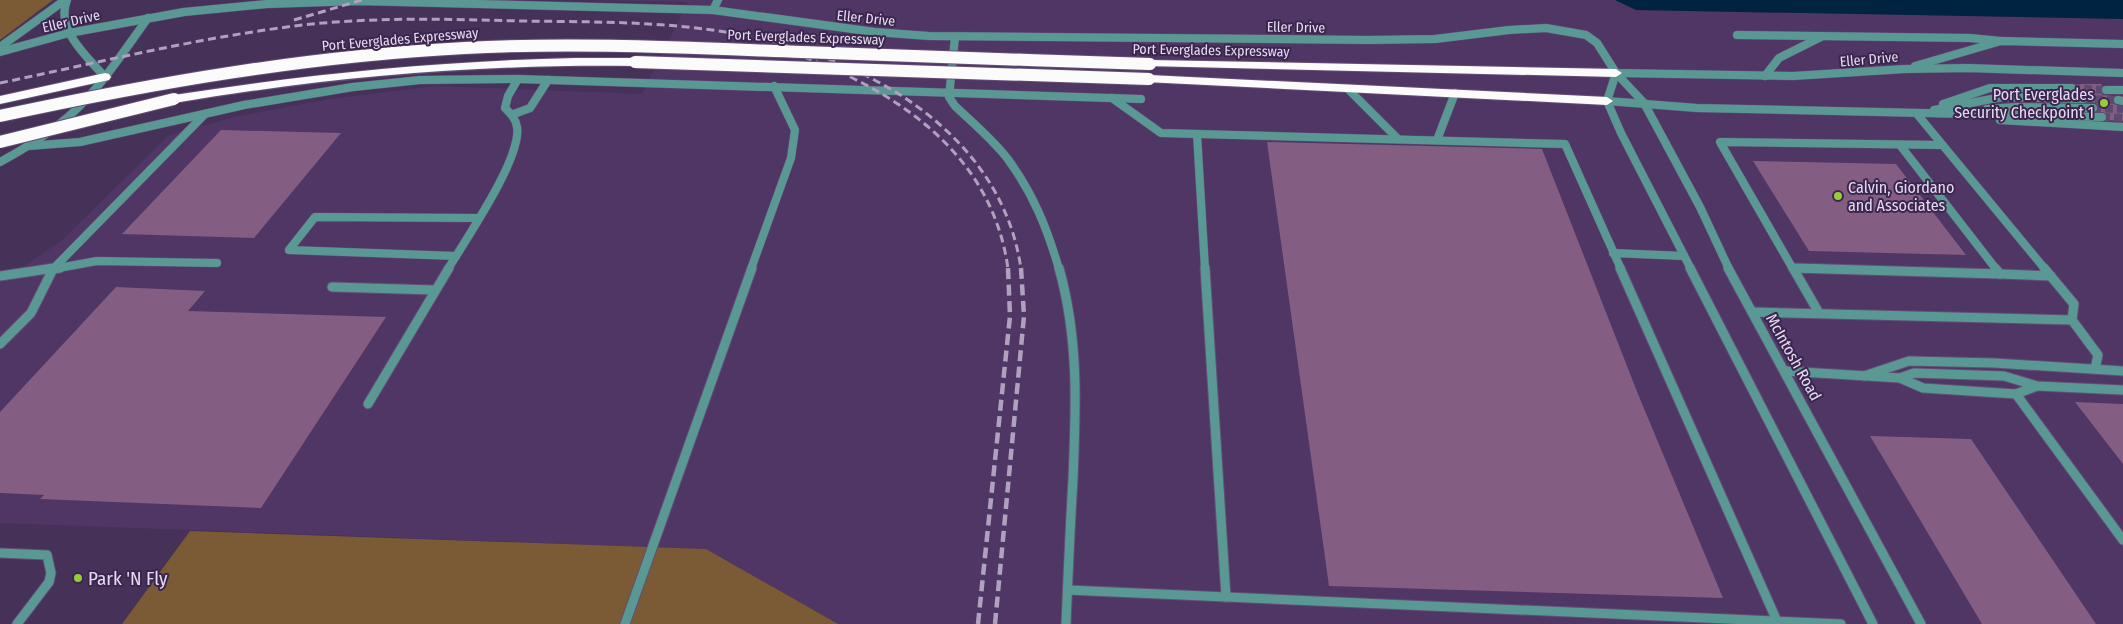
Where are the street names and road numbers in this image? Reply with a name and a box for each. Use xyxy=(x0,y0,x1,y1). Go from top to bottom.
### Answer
street label: Eller Drive xyxy=(41,7,102,36)
street label: Eller Drive xyxy=(836,7,896,30)
street label: Eller Drive xyxy=(1267,18,1325,37)
street label: Port Everglades Expressway xyxy=(321,24,480,55)
street label: Port Everglades Expressway xyxy=(727,26,885,49)
street label: Port Everglades Expressway xyxy=(1132,41,1290,60)
street label: Eller Drive xyxy=(1839,48,1899,71)
street label: McIntosh Road xyxy=(1762,310,1825,404)

